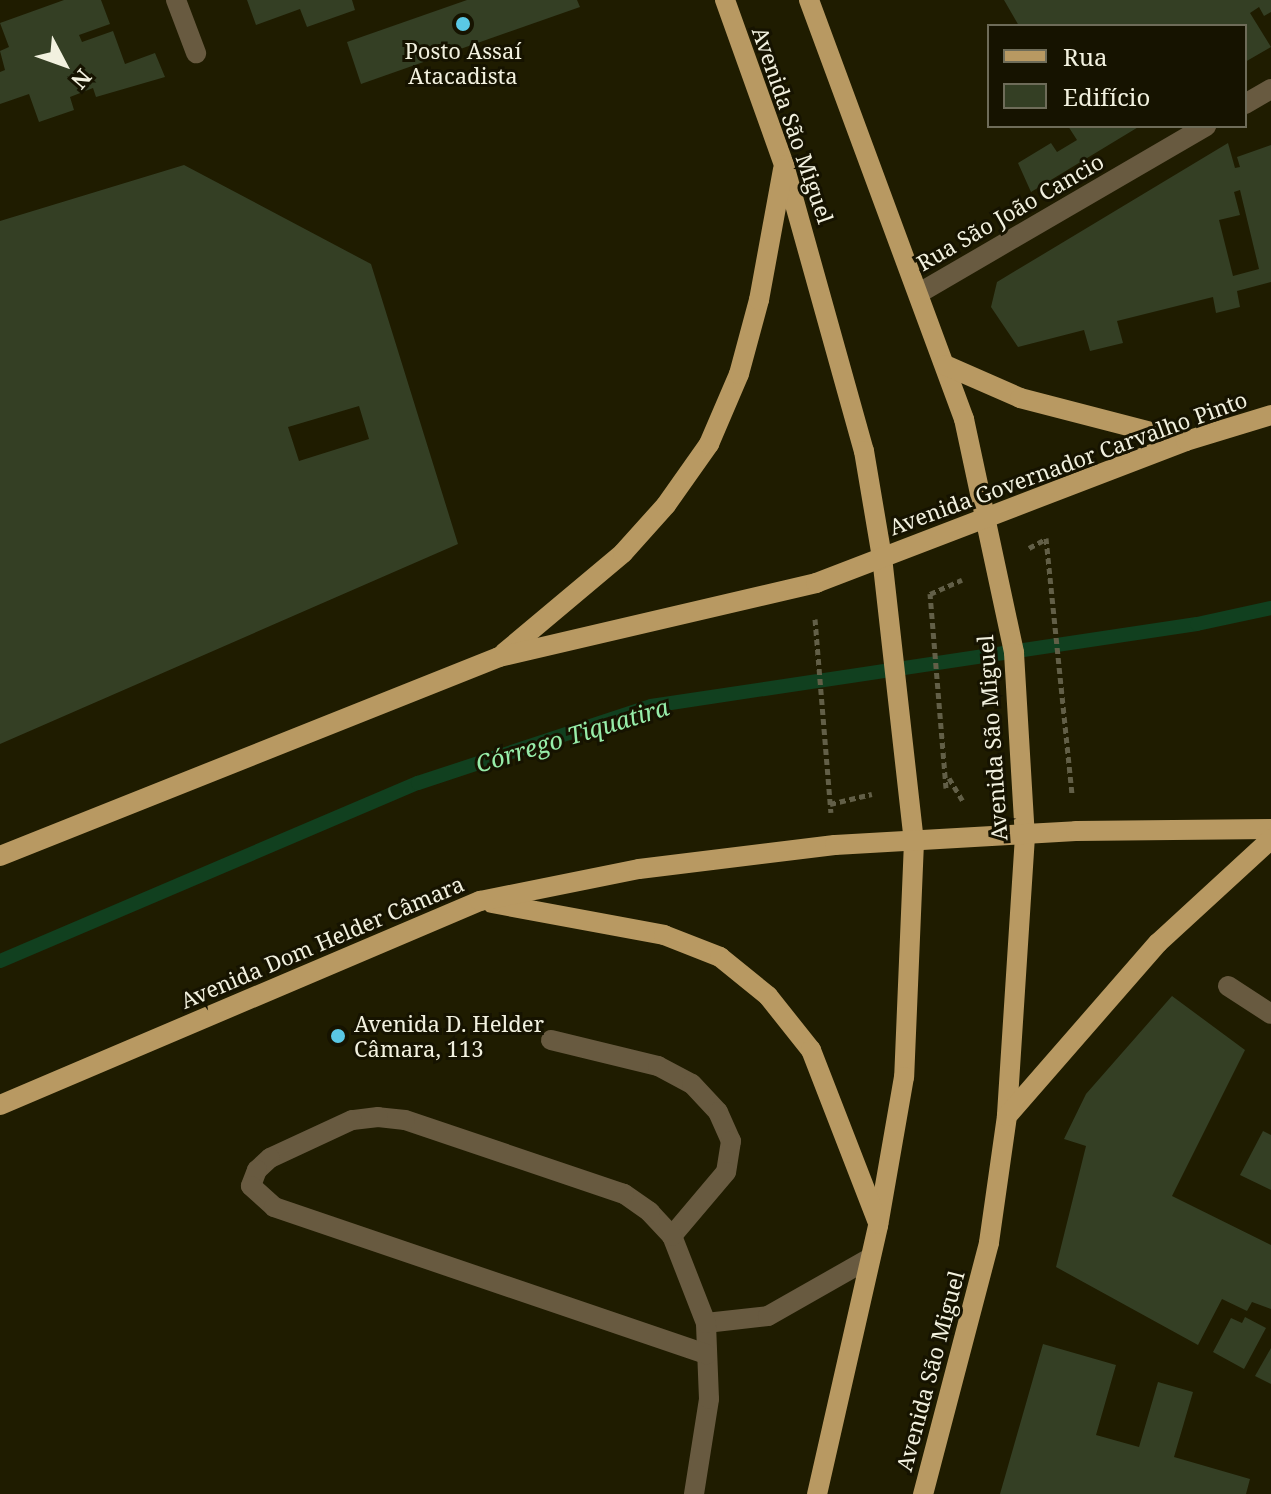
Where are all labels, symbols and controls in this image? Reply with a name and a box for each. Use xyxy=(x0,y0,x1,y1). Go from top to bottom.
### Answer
marker: Posto Assaí Atacadista xyxy=(454,15,472,33)
street label: Avenida São Miguel xyxy=(747,23,839,227)
north arrow xyxy=(24,24,104,104)
legend xyxy=(987,24,1247,128)
place label: Posto Assaí Atacadista xyxy=(405,37,521,88)
text: Rua xyxy=(1063,40,1108,73)
text: N xyxy=(65,63,99,96)
text: Edifício xyxy=(1063,80,1150,113)
street label: Rua São João Cancio xyxy=(912,148,1108,276)
street label: Avenida Governador Carvalho Pinto xyxy=(885,386,1251,540)
street label: Avenida São Miguel xyxy=(972,634,1012,842)
water label: Córrego Tiquatira xyxy=(472,692,672,778)
street label: Avenida Dom Helder Câmara xyxy=(176,870,468,1014)
place label: Avenida D. Helder Câmara, 113 xyxy=(354,1010,544,1062)
marker: Avenida D. Helder Câmara, 113 xyxy=(329,1027,347,1045)
street label: Avenida São Miguel xyxy=(891,1268,969,1474)

